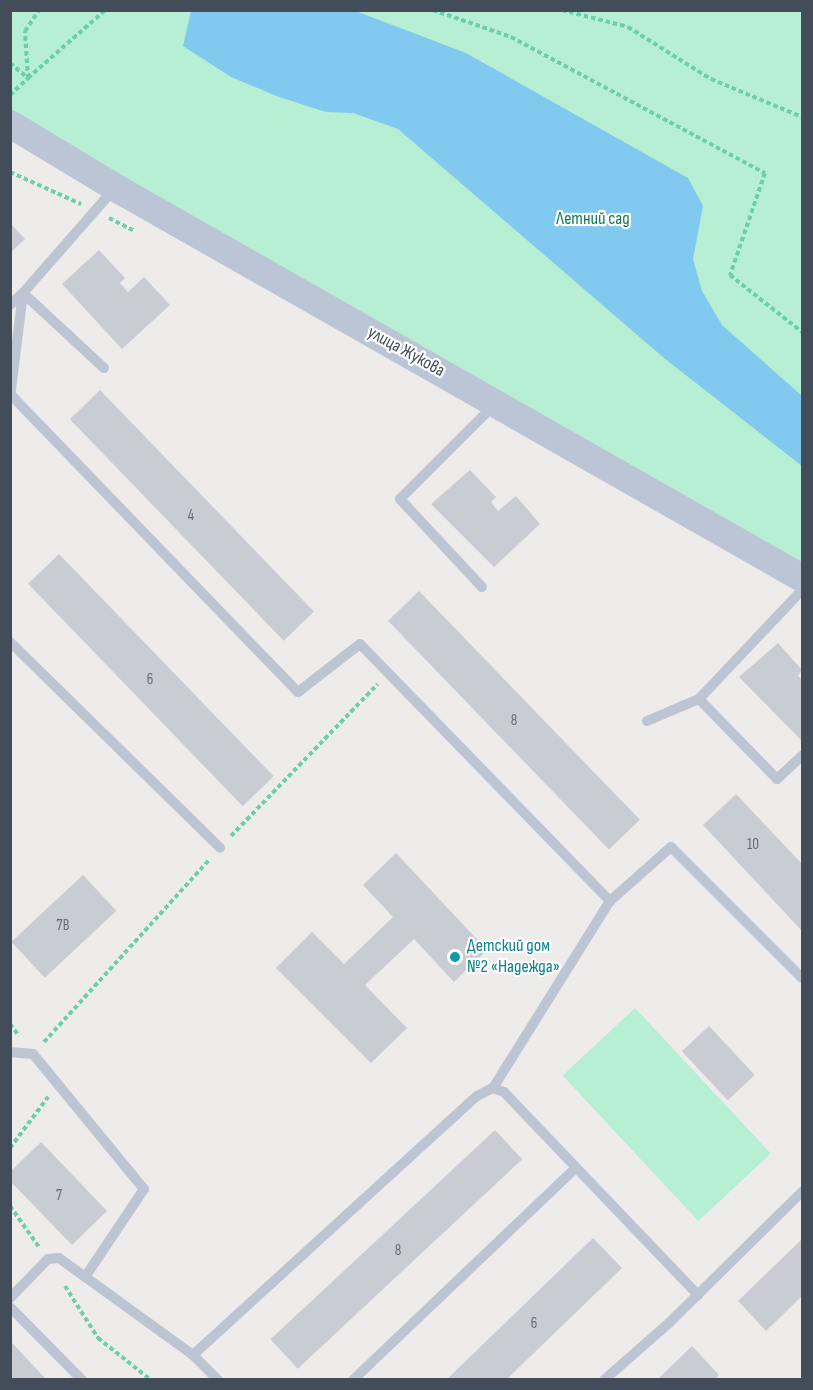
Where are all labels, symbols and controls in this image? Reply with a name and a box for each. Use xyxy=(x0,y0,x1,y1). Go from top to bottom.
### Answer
park label: Летний сад xyxy=(556,208,630,230)
street label: улица Жукова xyxy=(364,322,448,382)
house number: 4 xyxy=(188,507,194,525)
house number: 6 xyxy=(147,671,153,689)
house number: 8 xyxy=(511,712,517,730)
house number: 10 xyxy=(747,836,759,854)
house number: 7В xyxy=(57,917,69,935)
place label: Детский дом №2 «Надежда» xyxy=(467,936,560,978)
marker: Детский дом №2 «Надежда» xyxy=(448,950,462,964)
house number: 7 xyxy=(56,1187,62,1205)
house number: 8 xyxy=(395,1242,401,1260)
house number: 6 xyxy=(531,1315,537,1333)

